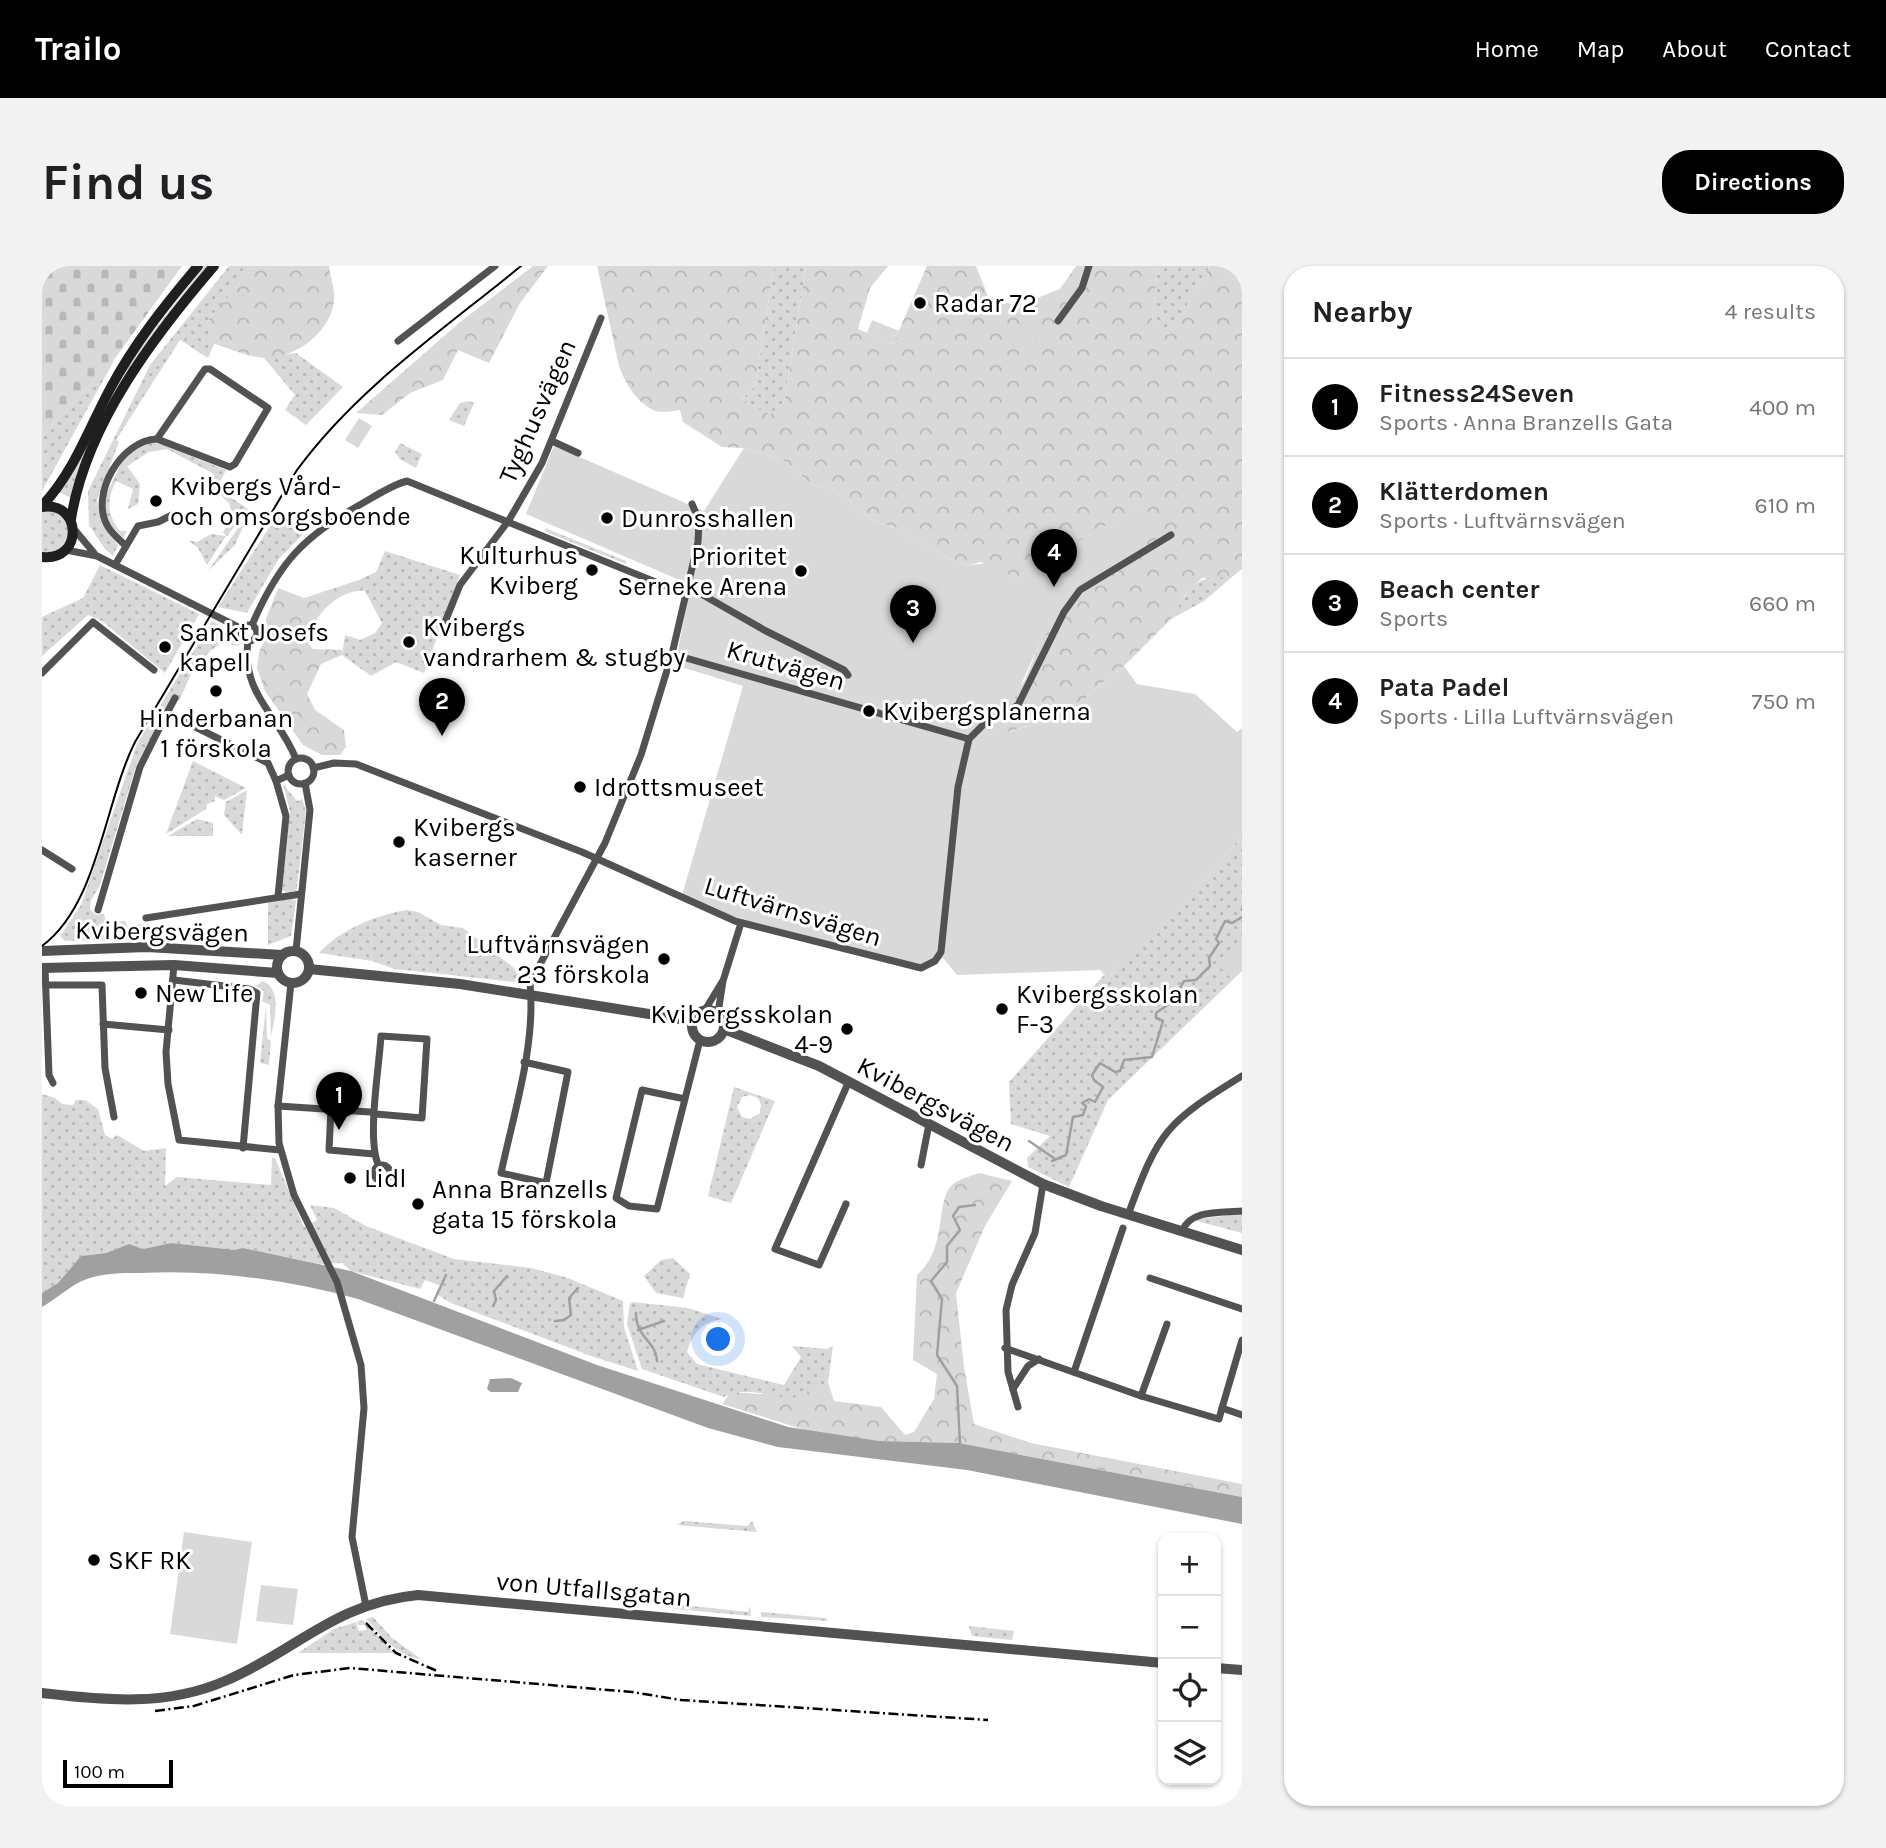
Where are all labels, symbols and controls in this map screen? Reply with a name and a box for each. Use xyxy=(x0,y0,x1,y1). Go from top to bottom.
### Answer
text: Trailo xyxy=(35,30,122,68)
text: Home xyxy=(1475,35,1539,63)
text: Map xyxy=(1577,35,1624,63)
text: About xyxy=(1662,35,1727,63)
text: Contact xyxy=(1765,35,1851,63)
button: Directions xyxy=(1662,150,1844,214)
text: Find us xyxy=(42,154,214,211)
place label: Radar 72 xyxy=(934,288,1037,319)
text: Nearby xyxy=(1312,294,1412,330)
marker: Radar 72 xyxy=(912,295,928,311)
text: 4 results xyxy=(1724,298,1816,325)
street label: Tyghusvägen xyxy=(492,335,583,488)
text: Fitness24Seven xyxy=(1379,378,1574,409)
text: 1 xyxy=(1331,394,1339,421)
text: 400 m xyxy=(1749,394,1816,421)
text: Sports · Anna Branzells Gata xyxy=(1379,409,1673,436)
place label: Kvibergs Vård- och omsorgsboende xyxy=(170,471,411,532)
text: Klätterdomen xyxy=(1379,476,1549,507)
text: 2 xyxy=(1328,492,1342,519)
text: 610 m xyxy=(1755,492,1816,519)
marker: Kvibergs Vård- och omsorgsboende xyxy=(148,493,164,509)
place label: Dunrosshallen xyxy=(621,503,794,534)
text: Sports · Luftvärnsvägen xyxy=(1379,507,1626,534)
marker: Dunrosshallen xyxy=(599,510,615,526)
pin: 4 xyxy=(1031,529,1077,587)
place label: Kulturhus Kviberg xyxy=(459,540,578,601)
place label: Prioritet Serneke Arena xyxy=(618,541,787,602)
marker: Kulturhus Kviberg xyxy=(584,562,600,578)
marker: Prioritet Serneke Arena xyxy=(793,563,809,579)
text: Beach center xyxy=(1379,574,1539,605)
pin: 3 xyxy=(890,585,936,643)
text: 3 xyxy=(1328,590,1342,617)
text: 660 m xyxy=(1749,590,1816,617)
text: Sports xyxy=(1379,605,1448,632)
place label: Kvibergs vandrarhem & stugby xyxy=(423,612,685,673)
place label: Sankt Josefs kapell xyxy=(179,617,329,678)
marker: Kvibergs vandrarhem & stugby xyxy=(401,634,417,650)
street label: Krutvägen xyxy=(723,634,849,697)
marker: Sankt Josefs kapell xyxy=(157,639,173,655)
text: Pata Padel xyxy=(1379,672,1509,703)
pin: 2 xyxy=(419,678,465,736)
marker: Hinderbanan 1 förskola xyxy=(208,683,224,699)
text: 4 xyxy=(1328,688,1342,715)
text: 750 m xyxy=(1752,688,1816,715)
place label: Kvibergsplanerna xyxy=(883,696,1091,727)
place label: Hinderbanan 1 förskola xyxy=(139,703,293,764)
marker: Kvibergsplanerna xyxy=(861,703,877,719)
text: Sports · Lilla Luftvärnsvägen xyxy=(1379,703,1674,730)
place label: Idrottsmuseet xyxy=(594,772,764,803)
marker: Idrottsmuseet xyxy=(572,779,588,795)
place label: Kvibergs kaserner xyxy=(413,812,517,873)
marker: Kvibergs kaserner xyxy=(391,834,407,850)
street label: Luftvärnsvägen xyxy=(700,870,885,953)
street label: Kvibergsvägen xyxy=(75,914,249,949)
place label: Luftvärnsvägen 23 förskola xyxy=(466,929,650,990)
marker: Luftvärnsvägen 23 förskola xyxy=(656,951,672,967)
place label: New Life xyxy=(155,978,253,1009)
place label: Kvibergsskolan F-3 xyxy=(1016,979,1199,1040)
marker: New Life xyxy=(133,985,149,1001)
place label: Kvibergsskolan 4-9 xyxy=(651,999,833,1060)
marker: Kvibergsskolan F-3 xyxy=(994,1001,1010,1017)
marker: Kvibergsskolan 4-9 xyxy=(839,1021,855,1037)
street label: Kvibergsvägen xyxy=(852,1050,1020,1159)
pin: 1 xyxy=(316,1072,362,1130)
place label: Lidl xyxy=(364,1163,407,1194)
marker: Lidl xyxy=(342,1170,358,1186)
place label: Anna Branzells gata 15 förskola xyxy=(432,1174,617,1235)
marker: Anna Branzells gata 15 förskola xyxy=(410,1196,426,1212)
your location xyxy=(701,1322,735,1356)
map controls xyxy=(1158,1533,1221,1785)
button: + xyxy=(1158,1533,1221,1596)
place label: SKF RK xyxy=(108,1545,191,1576)
marker: SKF RK xyxy=(86,1552,102,1568)
street label: von Utfallsgatan xyxy=(495,1566,693,1613)
button: − xyxy=(1158,1596,1221,1659)
button: locate xyxy=(1158,1659,1221,1722)
button: layers xyxy=(1158,1722,1221,1785)
scale bar xyxy=(63,1757,173,1789)
text: 100 m xyxy=(74,1761,125,1783)

